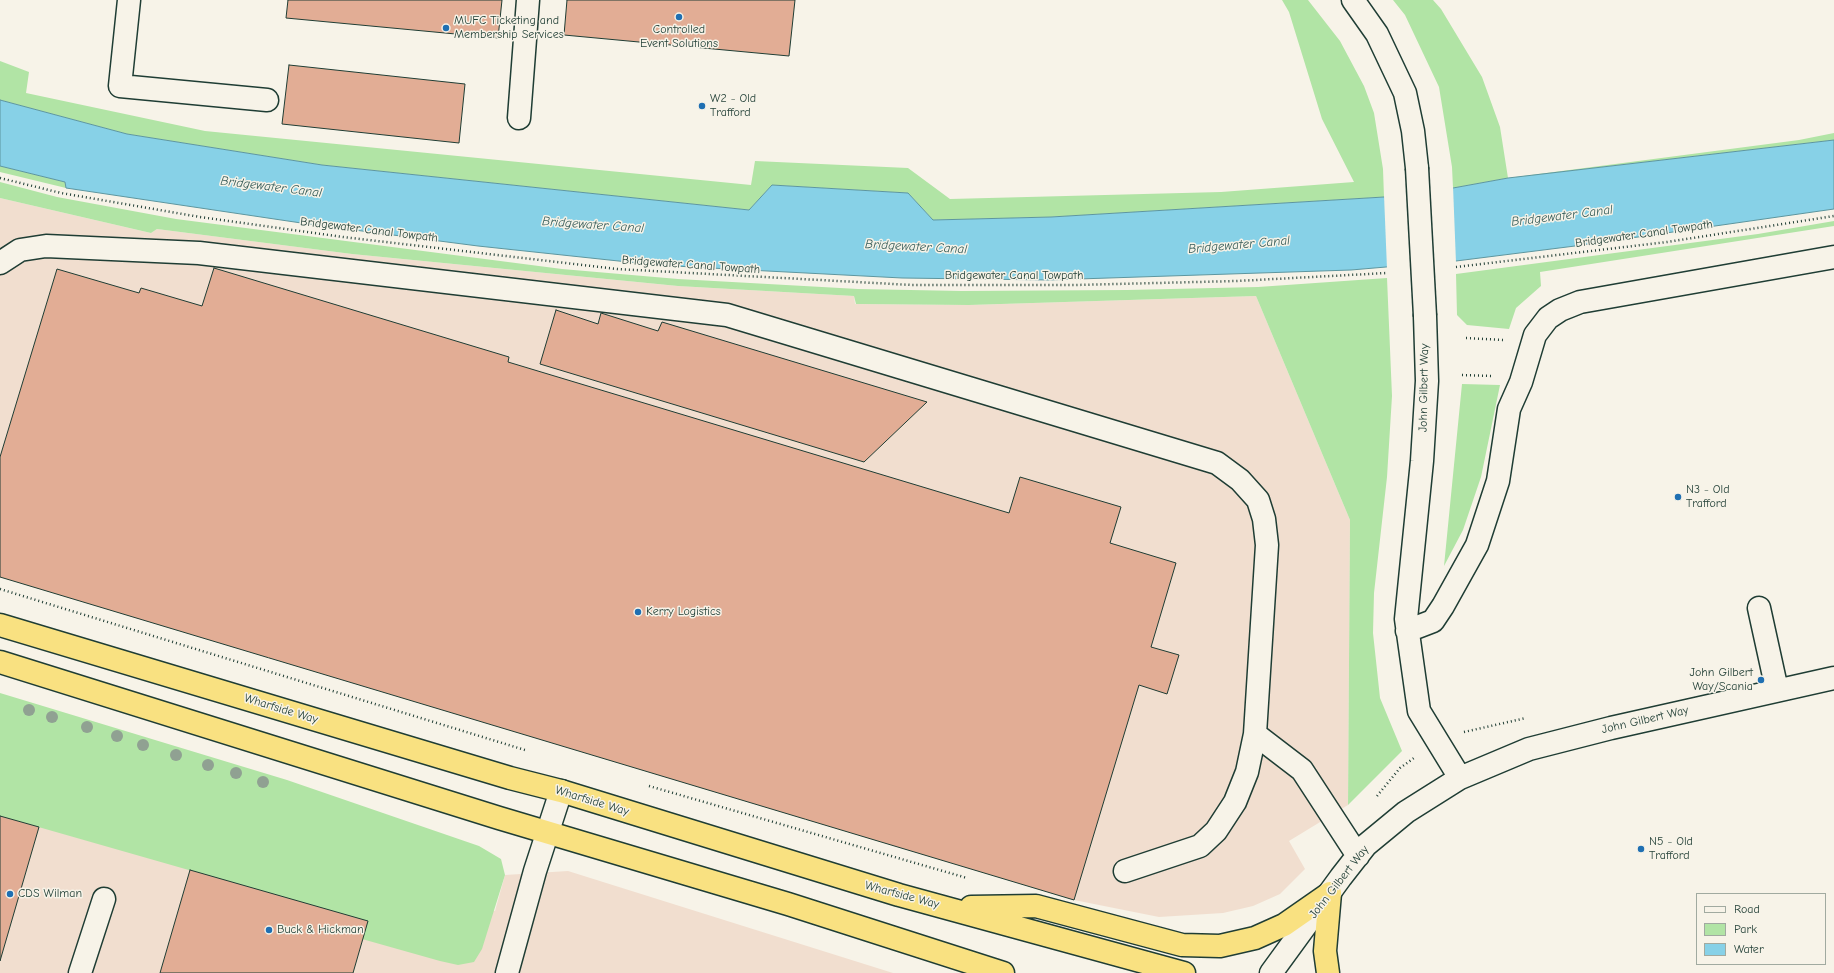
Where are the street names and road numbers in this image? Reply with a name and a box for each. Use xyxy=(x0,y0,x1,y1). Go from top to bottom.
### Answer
street label: Bridgewater Canal Towpath xyxy=(299,214,439,246)
street label: Bridgewater Canal Towpath xyxy=(1574,217,1714,251)
street label: Bridgewater Canal Towpath xyxy=(621,253,761,277)
street label: Bridgewater Canal Towpath xyxy=(945,269,1083,283)
street label: John Gilbert Way xyxy=(1416,344,1432,432)
street label: Wharfside Way xyxy=(242,691,320,727)
street label: John Gilbert Way xyxy=(1600,703,1690,737)
street label: Wharfside Way xyxy=(553,783,631,819)
street label: John Gilbert Way xyxy=(1306,843,1372,921)
street label: Wharfside Way xyxy=(863,878,941,912)

